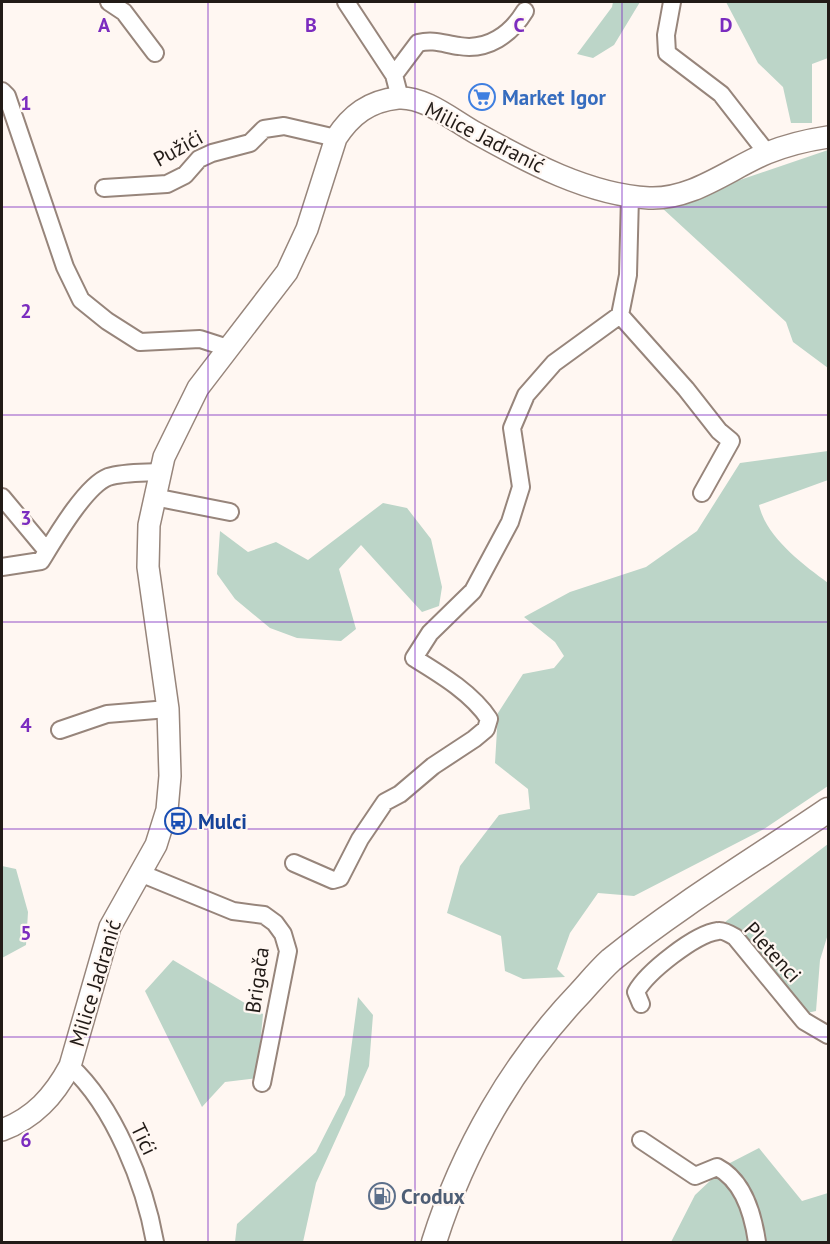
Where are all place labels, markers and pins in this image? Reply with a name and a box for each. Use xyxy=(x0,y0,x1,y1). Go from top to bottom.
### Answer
supermarket icon: Market Igor xyxy=(467,82,497,112)
place label: Market Igor xyxy=(502,84,606,111)
bus stop icon: Mulci xyxy=(163,806,193,836)
place label: Mulci xyxy=(198,808,247,835)
fuel station icon: Crodux xyxy=(367,1181,397,1211)
place label: Crodux xyxy=(401,1183,465,1210)

